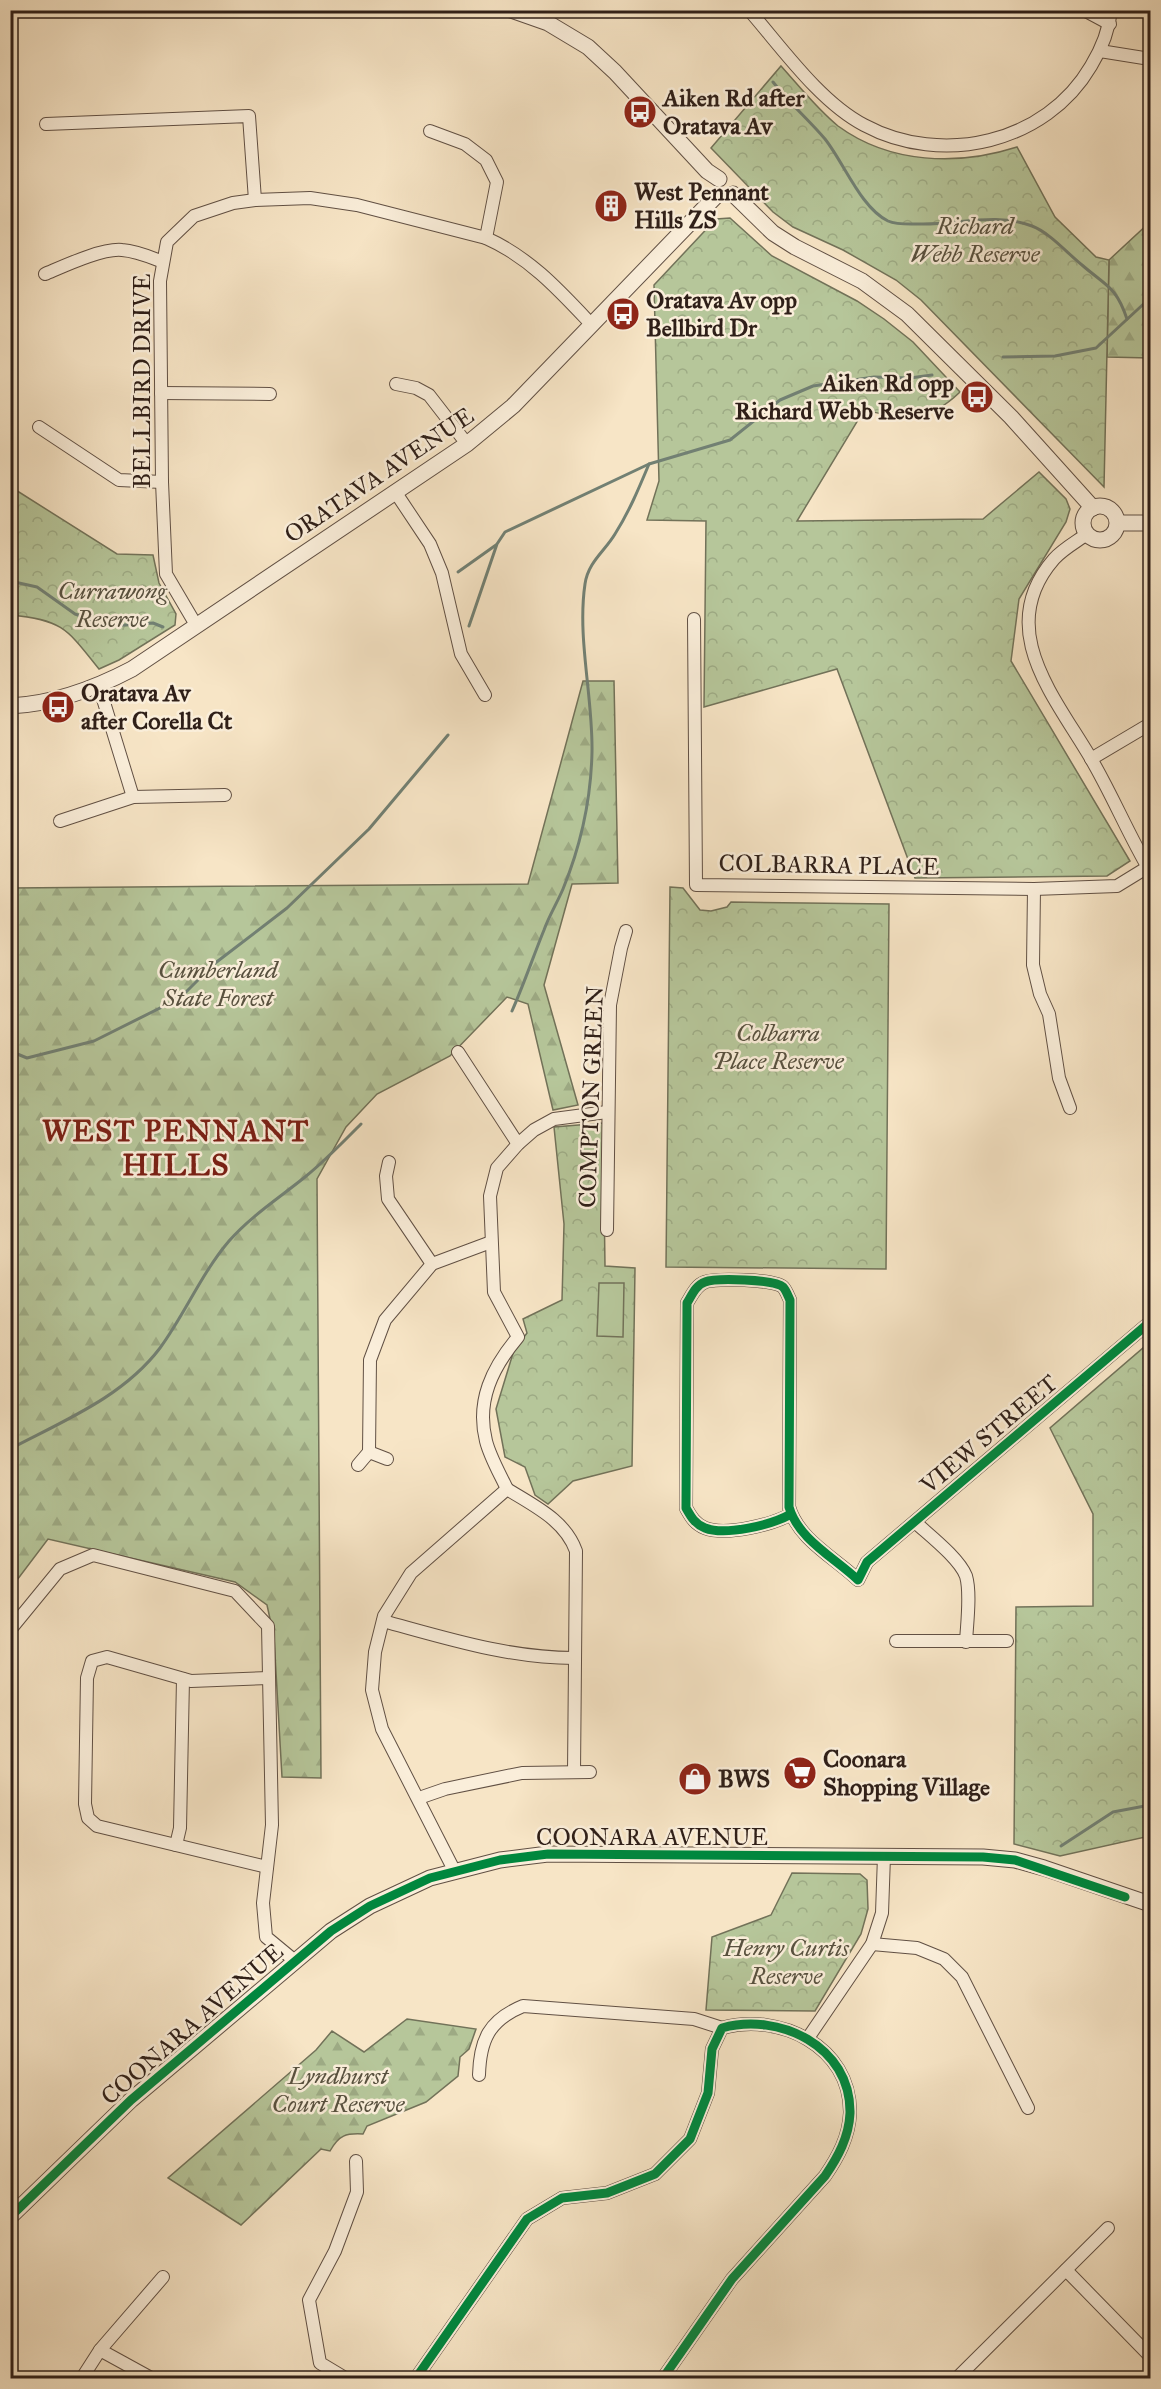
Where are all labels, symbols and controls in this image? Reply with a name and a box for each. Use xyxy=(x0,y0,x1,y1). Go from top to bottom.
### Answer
place label: Aiken Rd after Oratava Av xyxy=(661,83,806,141)
bus stop icon: Aiken Rd after Oratava Av xyxy=(622,94,658,130)
place label: West Pennant Hills ZS xyxy=(634,177,769,235)
building icon: West Pennant Hills ZS xyxy=(593,188,629,224)
park label: Richard Webb Reserve xyxy=(910,211,1041,269)
street label: BELLBIRD DRIVE xyxy=(127,273,157,489)
place label: Oratava Av opp Bellbird Dr xyxy=(646,285,797,343)
bus stop icon: Oratava Av opp Bellbird Dr xyxy=(605,296,641,332)
place label: Aiken Rd opp Richard Webb Reserve xyxy=(735,368,954,426)
bus stop icon: Aiken Rd opp Richard Webb Reserve xyxy=(959,379,995,415)
street label: ORATAVA AVENUE xyxy=(279,400,479,550)
park label: Currawong Reserve xyxy=(58,576,168,634)
place label: Oratava Av after Corella Ct xyxy=(81,678,233,736)
bus stop icon: Oratava Av after Corella Ct xyxy=(40,689,76,725)
street label: COLBARRA PLACE xyxy=(718,848,940,882)
park label: Cumberland State Forest xyxy=(158,955,279,1013)
street label: COMPTON GREEN xyxy=(572,985,610,1209)
park label: Colbarra Place Reserve xyxy=(712,1018,845,1076)
district label: WEST PENNANT HILLS xyxy=(42,1113,310,1183)
street label: VIEW STREET xyxy=(914,1368,1064,1501)
place label: Coonara Shopping Village xyxy=(823,1744,990,1802)
supermarket icon: Coonara Shopping Village xyxy=(782,1755,818,1791)
shop icon: BWS xyxy=(677,1761,713,1797)
place label: BWS xyxy=(718,1764,770,1794)
street label: COONARA AVENUE xyxy=(536,1822,768,1852)
park label: Henry Curtis Reserve xyxy=(722,1933,850,1991)
street label: COONARA AVENUE xyxy=(95,1937,289,2111)
park label: Lyndhurst Court Reserve xyxy=(272,2061,405,2119)

